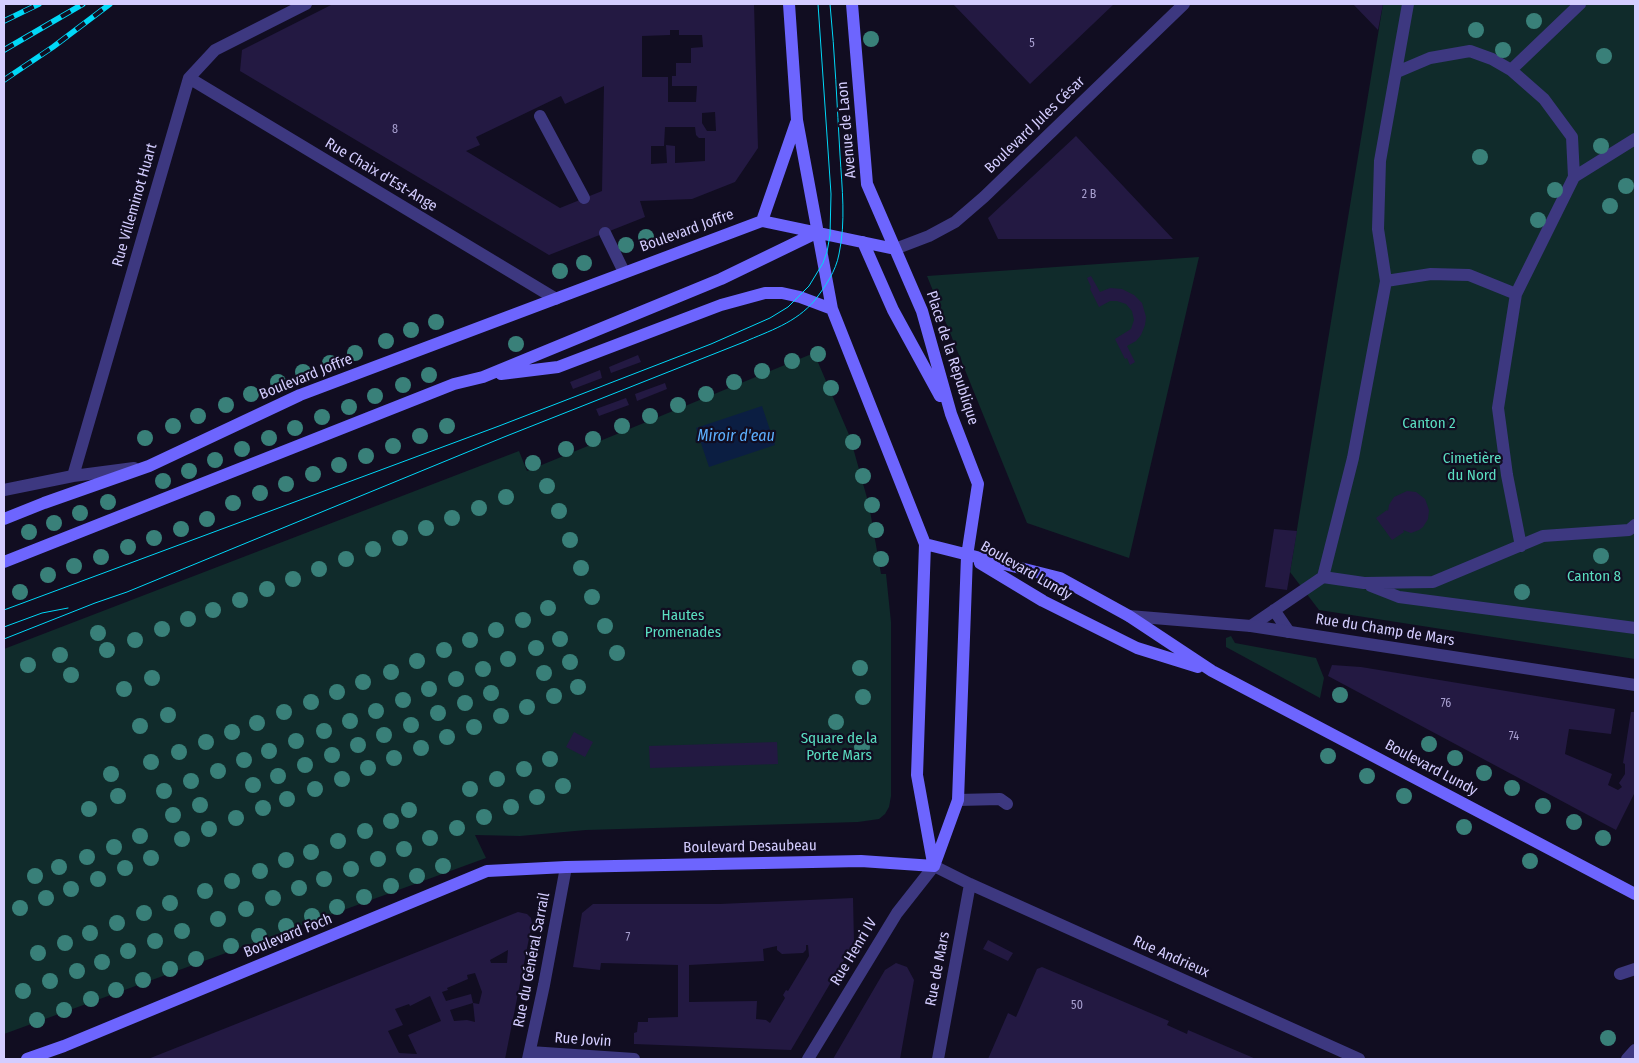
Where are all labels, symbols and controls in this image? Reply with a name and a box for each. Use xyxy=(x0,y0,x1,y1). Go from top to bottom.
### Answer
house number: 5 xyxy=(1029,37,1035,51)
street label: Boulevard Jules César xyxy=(981,73,1089,177)
street label: Avenue de Laon xyxy=(834,81,860,179)
house number: 8 xyxy=(392,123,398,137)
street label: Rue Chaix d'Est-Ange xyxy=(322,134,440,216)
street label: Rue Villeminot Huart xyxy=(109,141,161,269)
house number: 2 B xyxy=(1082,188,1096,202)
street label: Boulevard Joffre xyxy=(638,206,736,256)
street label: Place de la République xyxy=(922,289,982,427)
street label: Boulevard Joffre xyxy=(257,350,355,404)
park label: Canton 2 xyxy=(1402,415,1456,433)
water label: Miroir d'eau xyxy=(697,427,775,447)
park label: Cimetière du Nord xyxy=(1443,450,1501,485)
street label: Boulevard Lundy xyxy=(977,538,1075,604)
park label: Canton 8 xyxy=(1567,568,1621,586)
park label: Hautes Promenades xyxy=(645,607,721,642)
street label: Rue du Champ de Mars xyxy=(1314,610,1456,650)
house number: 76 xyxy=(1441,697,1451,711)
park label: Square de la Porte Mars xyxy=(801,730,877,765)
house number: 74 xyxy=(1509,730,1519,744)
street label: Boulevard Lundy xyxy=(1382,736,1480,800)
street label: Boulevard Desaubeau xyxy=(683,837,817,857)
street label: Rue du Général Sarrail xyxy=(510,891,554,1029)
street label: Boulevard Foch xyxy=(241,910,335,962)
street label: Rue Henri IV xyxy=(827,915,881,989)
street label: Rue de Mars xyxy=(922,930,954,1008)
house number: 7 xyxy=(626,931,630,945)
street label: Rue Andrieux xyxy=(1130,932,1212,982)
house number: 50 xyxy=(1071,999,1083,1013)
street label: Rue Jovin xyxy=(554,1029,612,1051)

